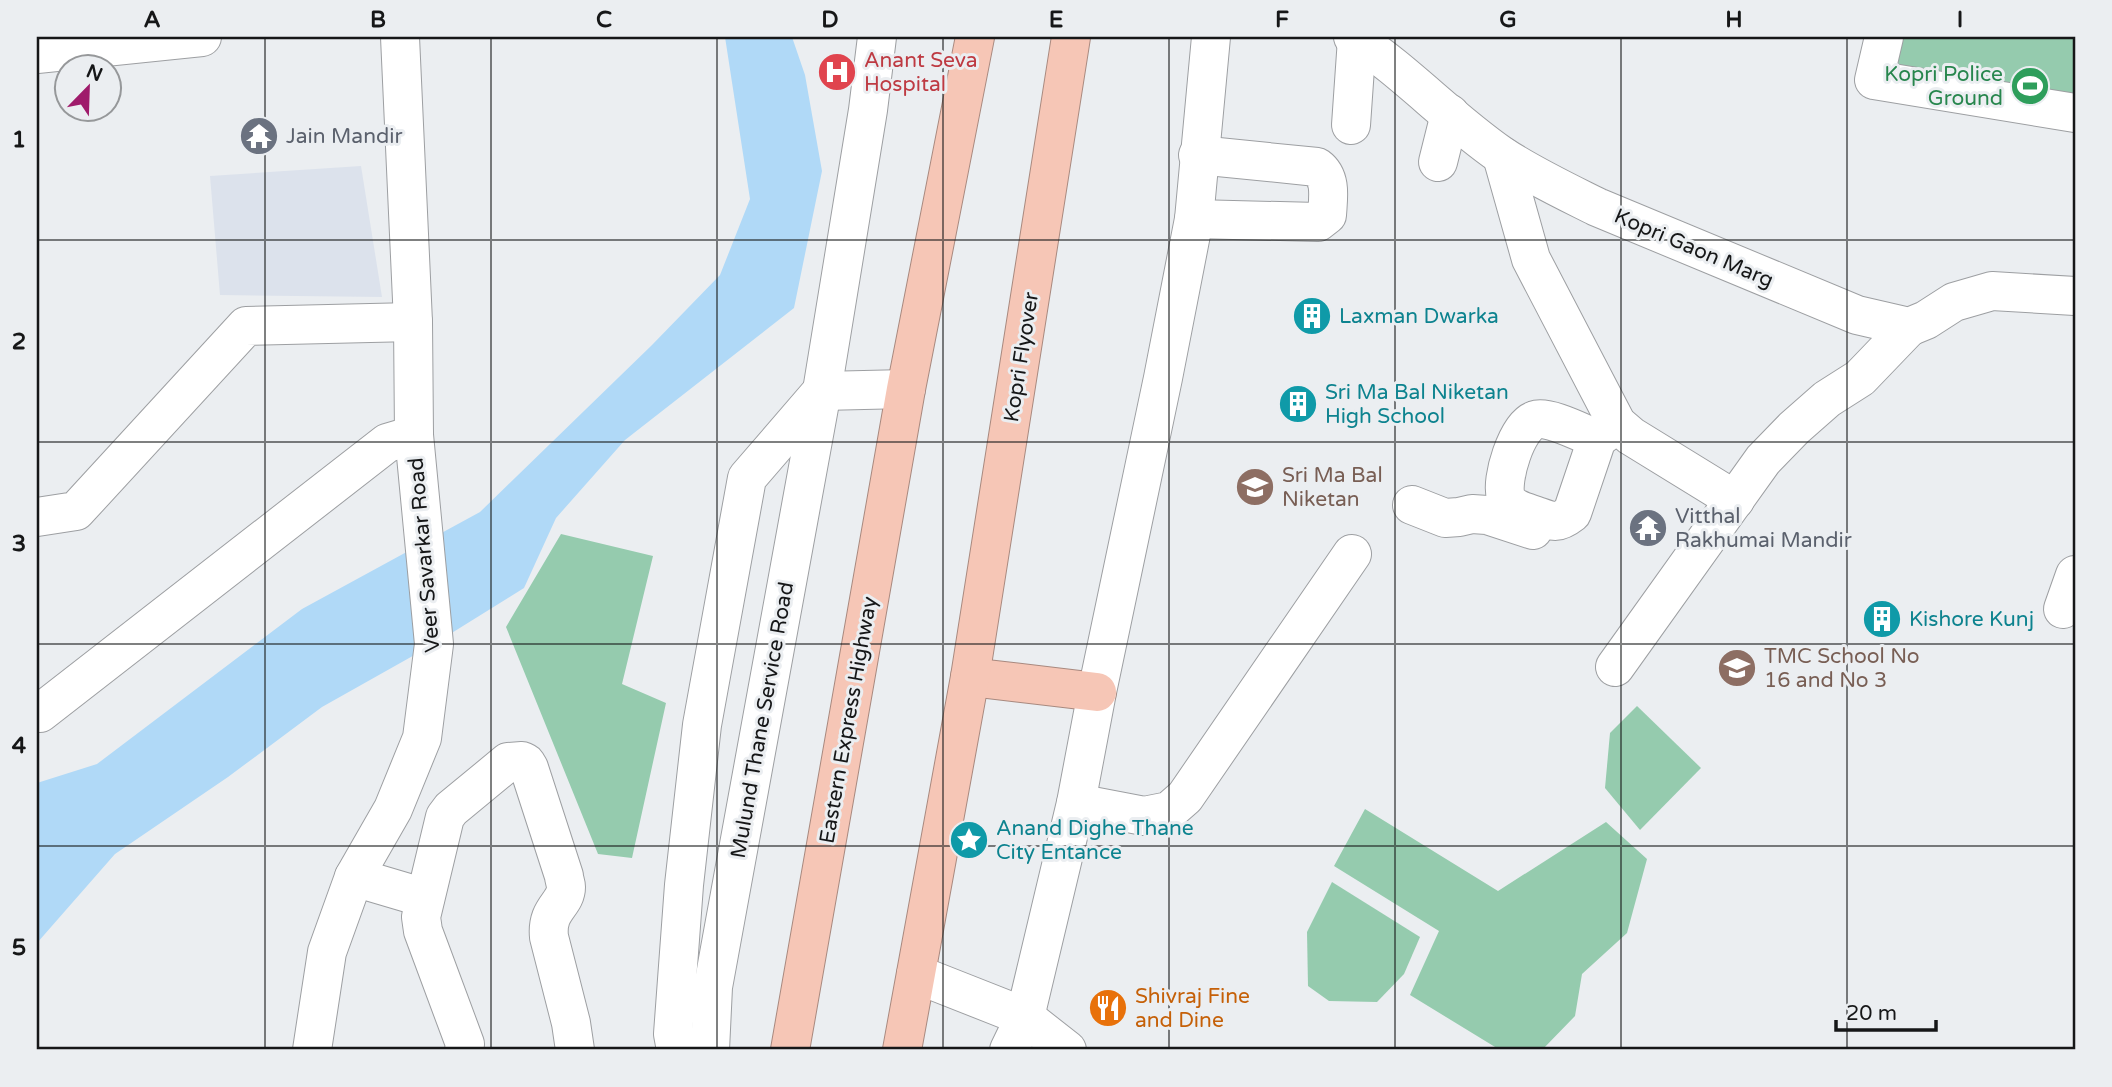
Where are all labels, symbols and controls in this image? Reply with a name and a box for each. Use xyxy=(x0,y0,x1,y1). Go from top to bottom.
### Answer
text: A xyxy=(143,6,161,34)
text: B xyxy=(370,6,386,34)
text: C xyxy=(596,6,612,34)
text: D xyxy=(821,6,839,34)
text: E xyxy=(1049,6,1063,34)
text: F xyxy=(1275,6,1289,34)
text: G xyxy=(1499,6,1517,34)
text: H xyxy=(1725,6,1743,34)
text: I xyxy=(1957,6,1963,34)
place label: Anant Seva Hospital xyxy=(864,48,978,97)
hospital icon: Anant Seva Hospital xyxy=(816,51,858,93)
north arrow xyxy=(52,52,122,122)
text: N xyxy=(83,60,106,86)
place label: Kopri Police Ground xyxy=(1884,62,2003,111)
sports icon: Kopri Police Ground xyxy=(2009,65,2051,107)
temple icon: Jain Mandir xyxy=(238,115,280,157)
place label: Jain Mandir xyxy=(286,124,402,149)
text: 1 xyxy=(12,126,26,154)
street label: Kopri Gaon Marg xyxy=(1610,204,1777,293)
street label: Kopri Flyover xyxy=(999,290,1044,424)
building icon: Laxman Dwarka xyxy=(1291,295,1333,337)
place label: Laxman Dwarka xyxy=(1339,304,1499,329)
text: 2 xyxy=(12,328,26,356)
place label: Sri Ma Bal Niketan High School xyxy=(1325,380,1509,429)
building icon: Sri Ma Bal Niketan High School xyxy=(1277,383,1319,425)
street label: Veer Savarkar Road xyxy=(404,457,445,653)
place label: Sri Ma Bal Niketan xyxy=(1282,463,1383,512)
school or university icon: Sri Ma Bal Niketan xyxy=(1234,466,1276,508)
place label: Vitthal Rakhumai Mandir xyxy=(1675,504,1852,553)
temple icon: Vitthal Rakhumai Mandir xyxy=(1627,507,1669,549)
text: 3 xyxy=(12,530,26,558)
street label: Mulund Thane Service Road xyxy=(726,580,799,860)
street label: Eastern Express Highway xyxy=(814,595,883,846)
building icon: Kishore Kunj xyxy=(1861,598,1903,640)
place label: Kishore Kunj xyxy=(1909,607,2034,632)
place label: TMC School No 16 and No 3 xyxy=(1764,644,1920,693)
school or university icon: TMC School No 16 and No 3 xyxy=(1716,647,1758,689)
text: 4 xyxy=(12,732,27,760)
place label: Anand Dighe Thane City Entance xyxy=(996,816,1194,865)
place icon: Anand Dighe Thane City Entance xyxy=(948,819,990,861)
text: 5 xyxy=(12,934,26,962)
place label: Shivraj Fine and Dine xyxy=(1135,984,1250,1033)
restaurant icon: Shivraj Fine and Dine xyxy=(1087,987,1129,1029)
scale bar xyxy=(1836,989,1935,1033)
text: 20 m xyxy=(1846,1001,1897,1026)

